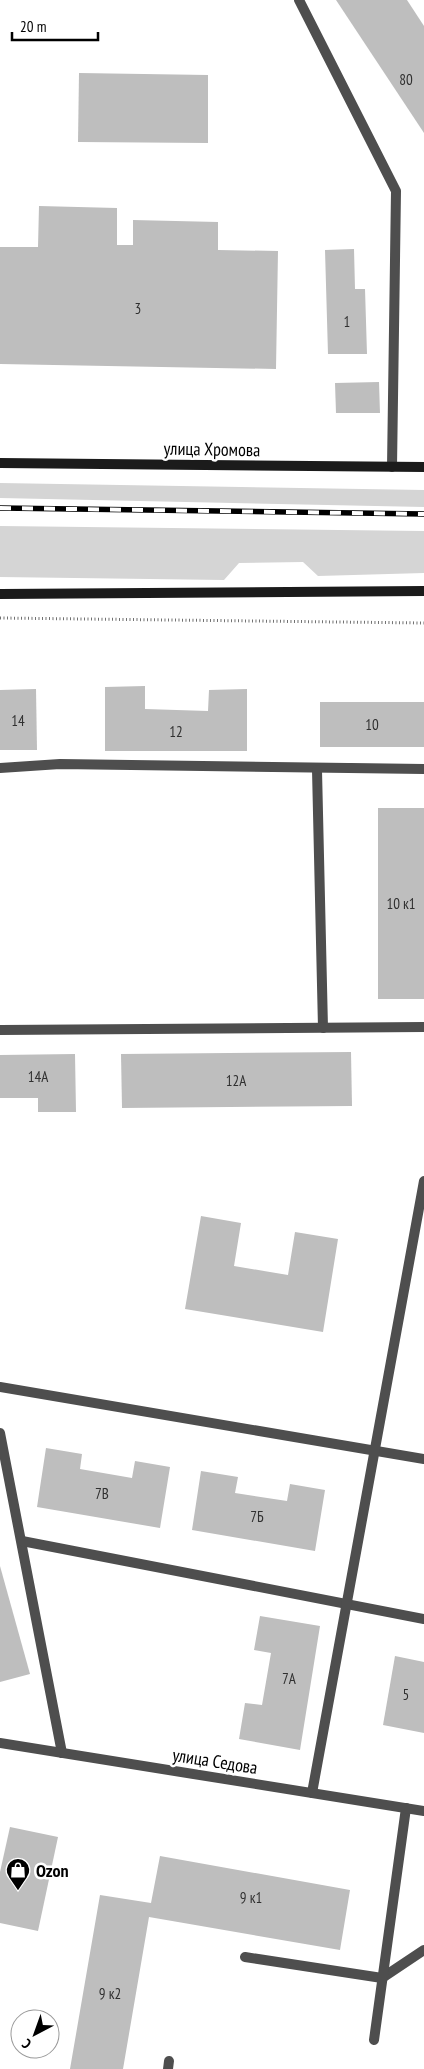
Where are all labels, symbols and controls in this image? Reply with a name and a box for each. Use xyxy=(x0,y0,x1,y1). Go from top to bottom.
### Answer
scale bar xyxy=(12,10,99,42)
text: 20 m xyxy=(20,17,46,36)
house number: 80 xyxy=(399,70,413,89)
house number: 3 xyxy=(135,299,141,318)
house number: 1 xyxy=(344,312,350,331)
street label: улица Хромова xyxy=(163,437,261,461)
house number: 14 xyxy=(11,711,25,730)
house number: 10 xyxy=(365,715,379,734)
house number: 12 xyxy=(169,722,183,741)
house number: 10 к1 xyxy=(386,894,416,913)
house number: 14А xyxy=(28,1067,49,1086)
house number: 12А xyxy=(226,1071,247,1090)
house number: 7В xyxy=(95,1484,109,1503)
house number: 7Б xyxy=(250,1507,264,1526)
house number: 7А xyxy=(282,1669,297,1688)
house number: 5 xyxy=(403,1685,409,1704)
street label: улица Седова xyxy=(171,1743,259,1779)
shop icon: Ozon xyxy=(5,1857,31,1891)
place label: Ozon xyxy=(36,1859,69,1882)
house number: 9 к1 xyxy=(240,1888,262,1907)
house number: 9 к2 xyxy=(99,1984,121,2003)
north arrow xyxy=(10,2009,60,2059)
text: С xyxy=(18,2035,35,2053)

